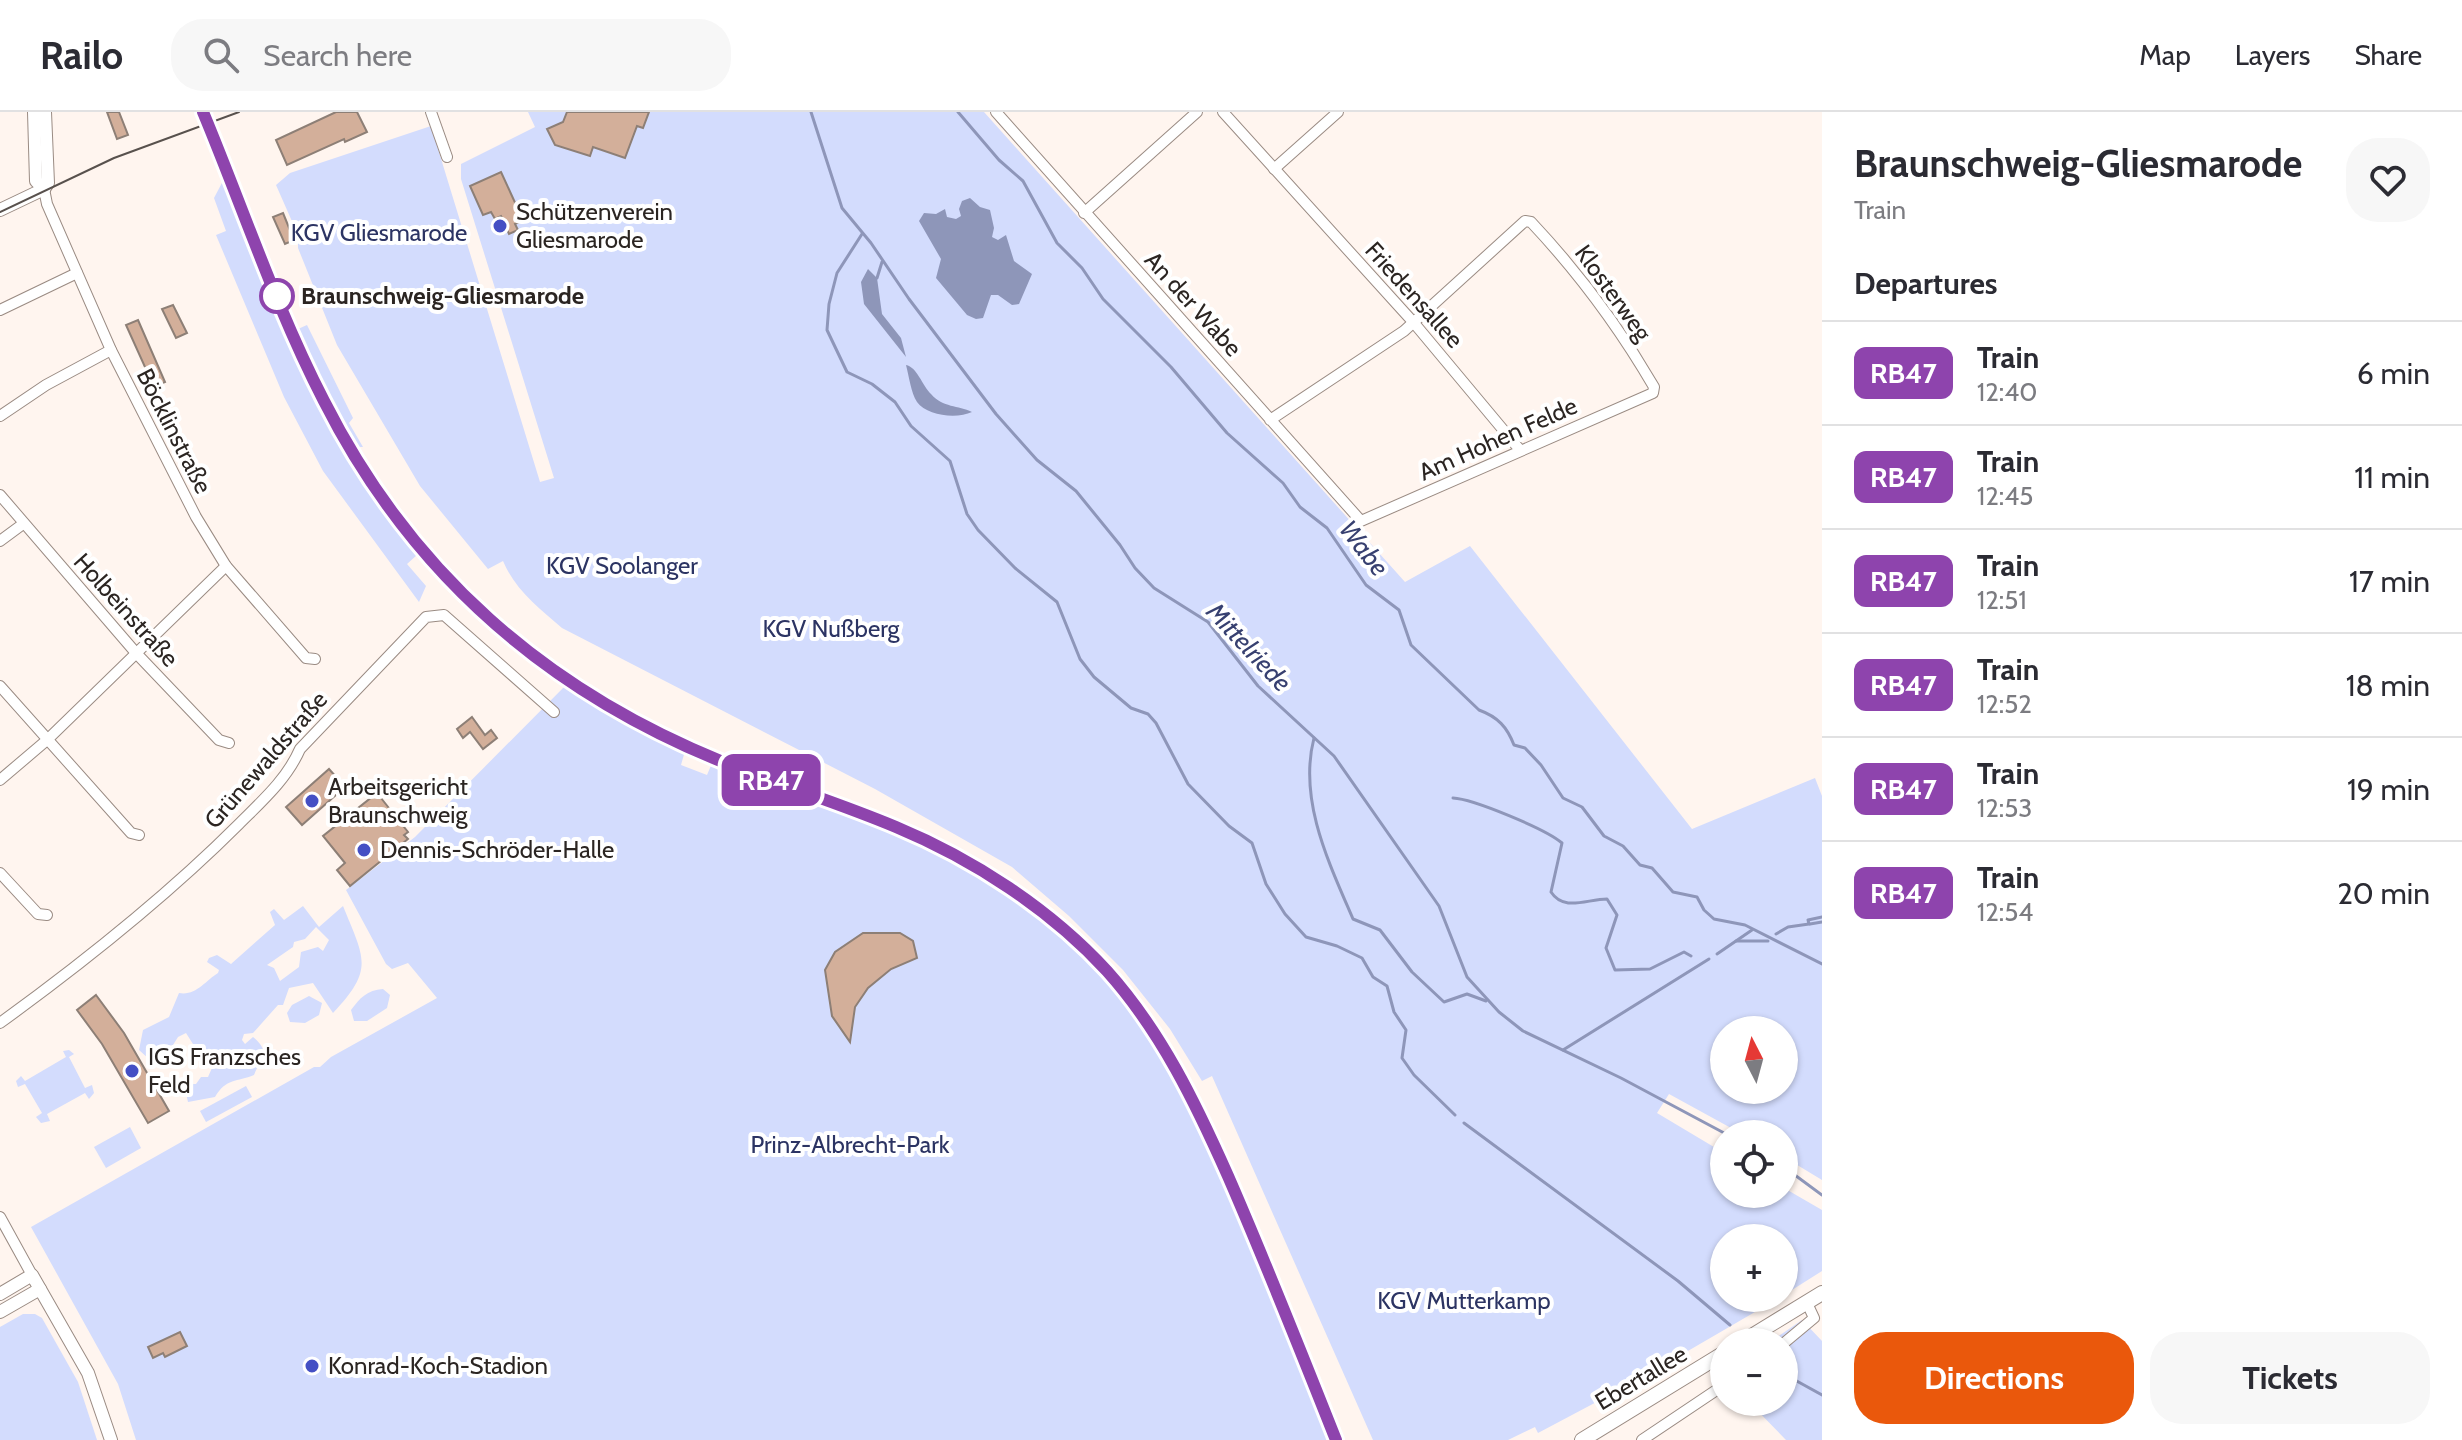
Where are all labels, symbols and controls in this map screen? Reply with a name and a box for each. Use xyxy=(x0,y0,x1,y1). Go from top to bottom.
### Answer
search box xyxy=(171,19,731,91)
text: Railo xyxy=(40,32,123,79)
icon: search xyxy=(199,33,243,77)
text: Search here xyxy=(263,37,412,74)
text: Map xyxy=(2139,38,2191,72)
text: Layers xyxy=(2235,38,2310,72)
text: Share xyxy=(2354,38,2422,72)
button: heart xyxy=(2346,138,2430,222)
text: Braunschweig-Gliesmarode xyxy=(1854,140,2302,187)
text: Train xyxy=(1854,194,1906,226)
place label: Schützenverein Gliesmarode xyxy=(516,197,673,254)
marker: Schützenverein Gliesmarode xyxy=(491,217,509,235)
park label: KGV Gliesmarode xyxy=(291,218,467,247)
street label: Friedensallee xyxy=(1359,236,1470,354)
street label: Klosterweg xyxy=(1569,239,1659,347)
street label: An der Wabe xyxy=(1139,245,1248,362)
text: Departures xyxy=(1854,265,1998,302)
marker: Braunschweig-Gliesmarode xyxy=(260,279,294,313)
place label: Braunschweig-Gliesmarode xyxy=(301,281,584,310)
text: Train xyxy=(1977,339,2039,376)
text: 6 min xyxy=(2357,355,2430,392)
text: RB47 xyxy=(1870,356,1937,390)
street label: Böcklinstraße xyxy=(131,363,218,498)
text: 12:40 xyxy=(1977,376,2037,408)
street label: Am Hohen Felde xyxy=(1414,391,1581,486)
text: Train xyxy=(1977,443,2039,480)
text: 11 min xyxy=(2354,459,2430,496)
text: RB47 xyxy=(1870,460,1937,494)
text: 12:45 xyxy=(1977,480,2033,512)
water label: Wabe xyxy=(1332,514,1396,582)
street label: Holbeinstraße xyxy=(68,547,185,672)
text: Train xyxy=(1977,547,2039,584)
park label: KGV Soolanger xyxy=(546,551,698,580)
text: 17 min xyxy=(2349,563,2430,600)
text: RB47 xyxy=(1870,564,1937,598)
text: 12:51 xyxy=(1977,584,2027,616)
water label: Mittelriede xyxy=(1199,595,1298,698)
park label: KGV Nußberg xyxy=(762,614,901,643)
text: Train xyxy=(1977,651,2039,688)
text: 18 min xyxy=(2346,667,2430,704)
text: RB47 xyxy=(1870,668,1937,702)
street label: Grünewaldstraße xyxy=(198,685,333,834)
text: 12:52 xyxy=(1977,688,2032,720)
line badge: RB47 xyxy=(715,754,827,806)
text: Train xyxy=(1977,755,2039,792)
text: RB47 xyxy=(738,763,804,797)
text: 19 min xyxy=(2347,771,2430,808)
place label: Arbeitsgericht Braunschweig xyxy=(328,772,468,829)
text: RB47 xyxy=(1870,772,1937,806)
marker: Arbeitsgericht Braunschweig xyxy=(303,792,321,810)
text: 12:53 xyxy=(1977,792,2032,824)
place label: Dennis-Schröder-Halle xyxy=(380,835,614,864)
marker: Dennis-Schröder-Halle xyxy=(355,841,373,859)
text: Train xyxy=(1977,859,2039,896)
text: 20 min xyxy=(2337,875,2430,912)
text: RB47 xyxy=(1870,876,1937,910)
text: 12:54 xyxy=(1977,896,2033,928)
north arrow xyxy=(1710,1016,1798,1104)
map controls xyxy=(1710,1016,1798,1416)
place label: IGS Franzsches Feld xyxy=(148,1042,301,1099)
marker: IGS Franzsches Feld xyxy=(123,1062,141,1080)
button: locate xyxy=(1710,1120,1798,1208)
park label: Prinz-Albrecht-Park xyxy=(750,1130,950,1159)
button: + xyxy=(1710,1224,1798,1312)
park label: KGV Mutterkamp xyxy=(1377,1286,1551,1315)
button: − xyxy=(1710,1328,1798,1416)
button: Directions xyxy=(1854,1332,2134,1424)
button: Tickets xyxy=(2150,1332,2430,1424)
street label: Ebertallee xyxy=(1590,1339,1692,1416)
place label: Konrad-Koch-Stadion xyxy=(328,1351,548,1380)
marker: Konrad-Koch-Stadion xyxy=(303,1357,321,1375)

